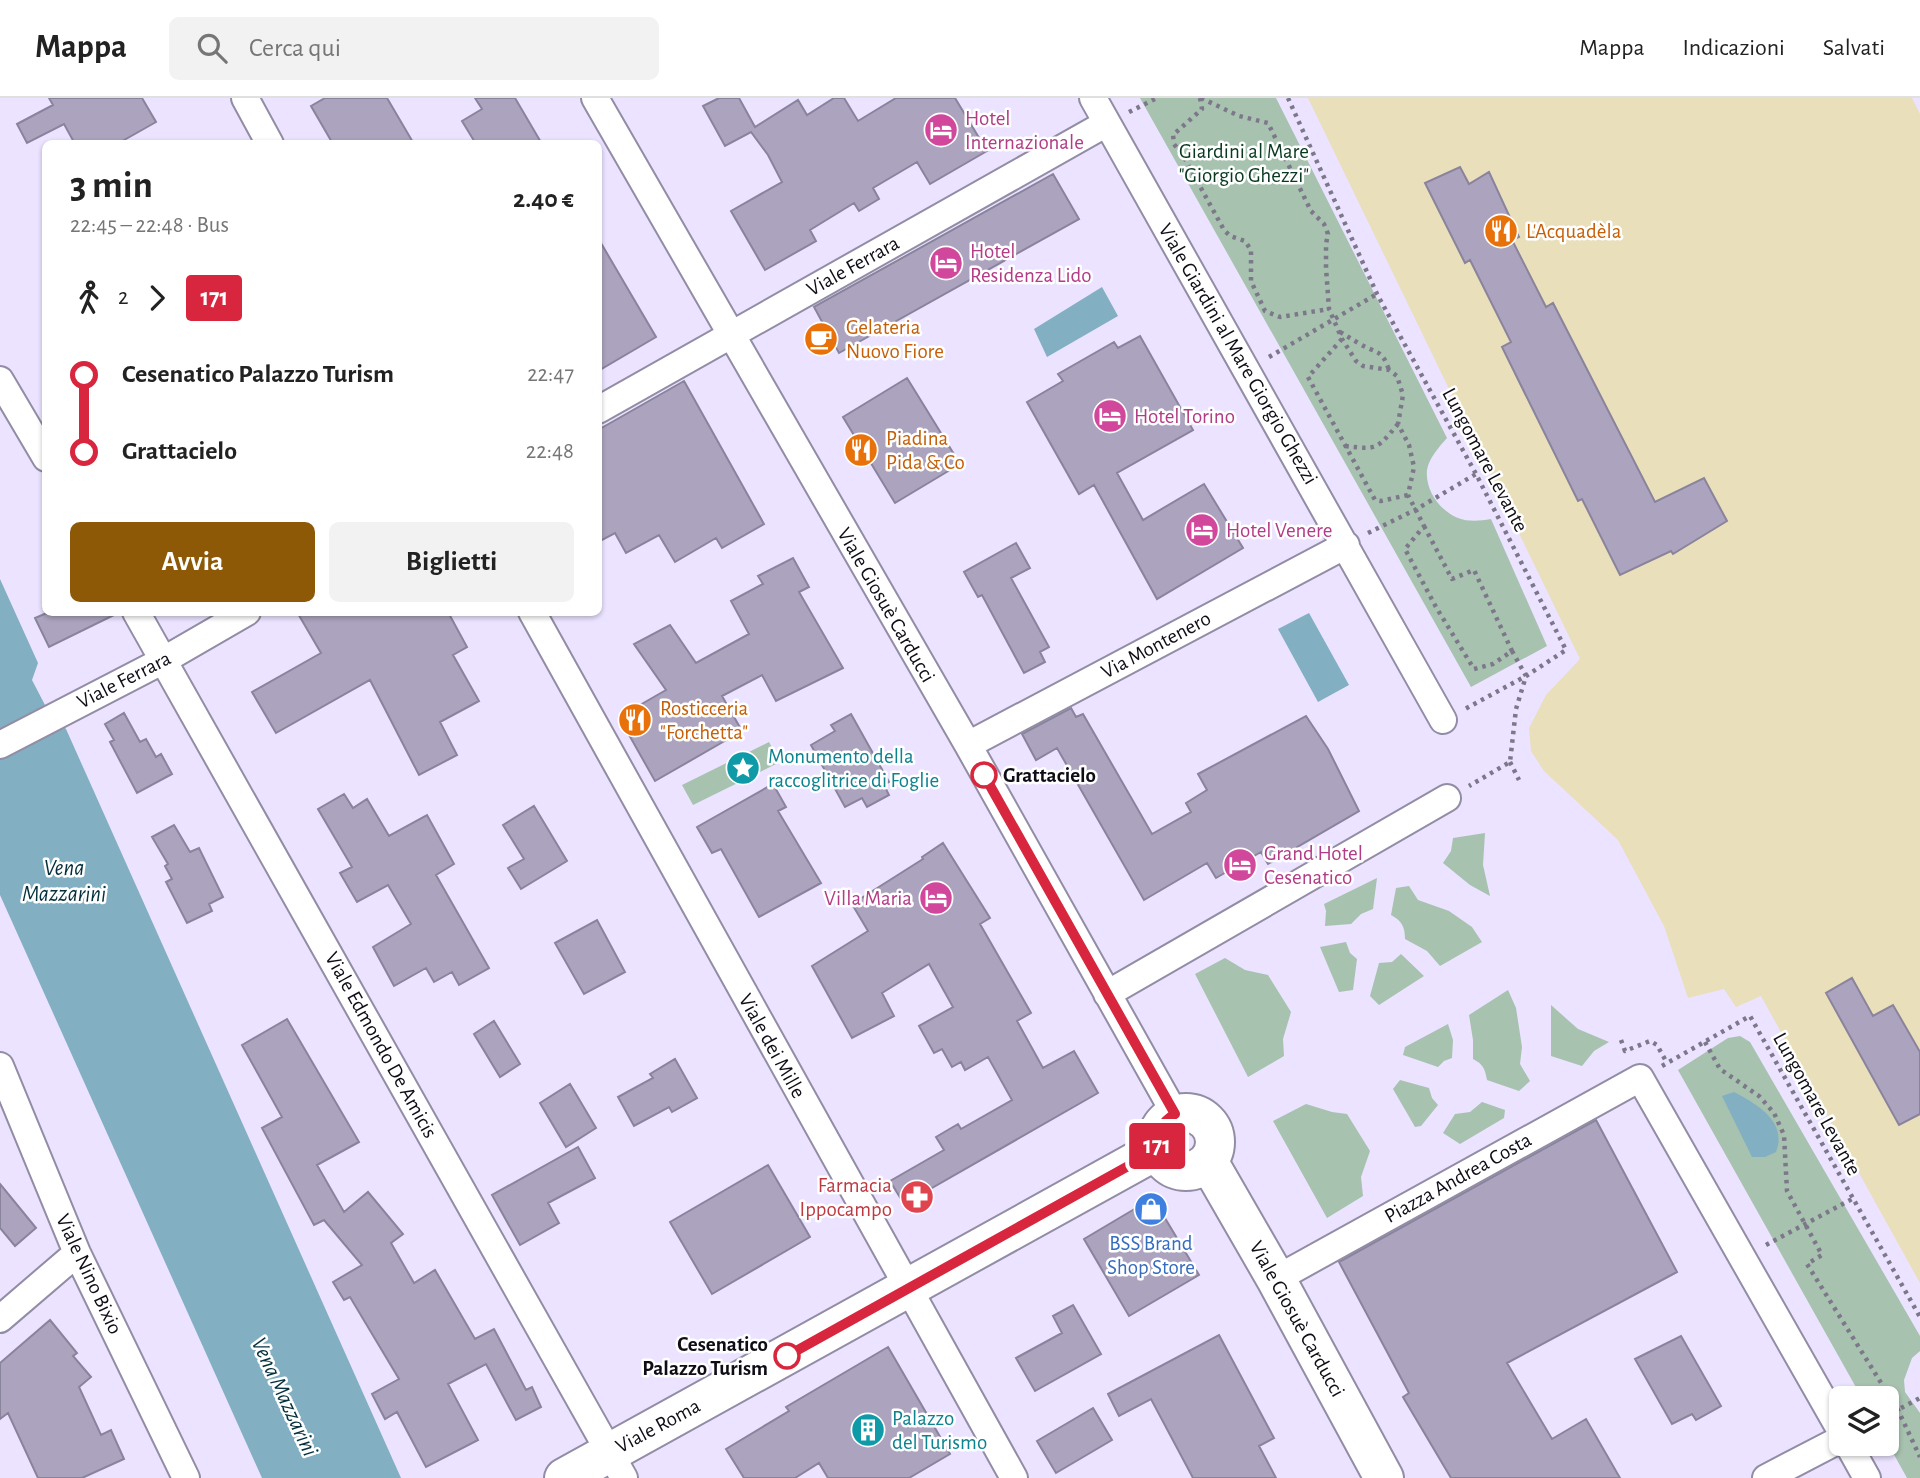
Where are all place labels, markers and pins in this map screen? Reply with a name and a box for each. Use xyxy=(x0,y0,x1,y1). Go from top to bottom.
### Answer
place label: Hotel Internazionale xyxy=(965,108,1084,153)
hotel icon: Hotel Internazionale xyxy=(922,111,960,149)
restaurant icon: L'Acquadèla xyxy=(1482,212,1520,250)
place label: L'Acquadèla xyxy=(1526,221,1622,242)
place label: Hotel Residenza Lido xyxy=(970,241,1092,286)
hotel icon: Hotel Residenza Lido xyxy=(927,244,965,282)
place label: Gelateria Nuovo Fiore xyxy=(846,317,944,362)
cafe icon: Gelateria Nuovo Fiore xyxy=(802,320,840,358)
hotel icon: Hotel Torino xyxy=(1091,397,1129,435)
place label: Hotel Torino xyxy=(1134,406,1235,427)
place label: Piadina Pida & Co xyxy=(886,428,965,473)
restaurant icon: Piadina Pida & Co xyxy=(842,431,880,469)
hotel icon: Hotel Venere xyxy=(1183,511,1221,549)
place label: Hotel Venere xyxy=(1226,520,1333,541)
place label: Rosticceria "Forchetta" xyxy=(660,698,748,743)
restaurant icon: Rosticceria "Forchetta" xyxy=(616,701,654,739)
place label: Monumento della raccoglitrice di Foglie xyxy=(768,746,939,791)
place icon: Monumento della raccoglitrice di Foglie xyxy=(724,749,762,787)
marker: Grattacielo xyxy=(971,762,997,788)
place label: Grattacielo xyxy=(1003,765,1096,786)
place label: Grand Hotel Cesenatico xyxy=(1264,843,1363,888)
hotel icon: Grand Hotel Cesenatico xyxy=(1221,846,1259,884)
hotel icon: Villa Maria xyxy=(917,879,955,917)
place label: Villa Maria xyxy=(824,888,912,909)
place label: Farmacia Ippocampo xyxy=(799,1175,892,1220)
pharmacy icon: Farmacia Ippocampo xyxy=(898,1178,936,1216)
shop icon: BSS Brand Shop Store xyxy=(1132,1190,1170,1228)
place label: BSS Brand Shop Store xyxy=(1107,1233,1195,1278)
place label: Cesenatico Palazzo Turism xyxy=(642,1334,768,1379)
marker: Cesenatico Palazzo Turism xyxy=(774,1343,800,1369)
place label: Palazzo del Turismo xyxy=(892,1408,987,1453)
building icon: Palazzo del Turismo xyxy=(849,1411,887,1449)

